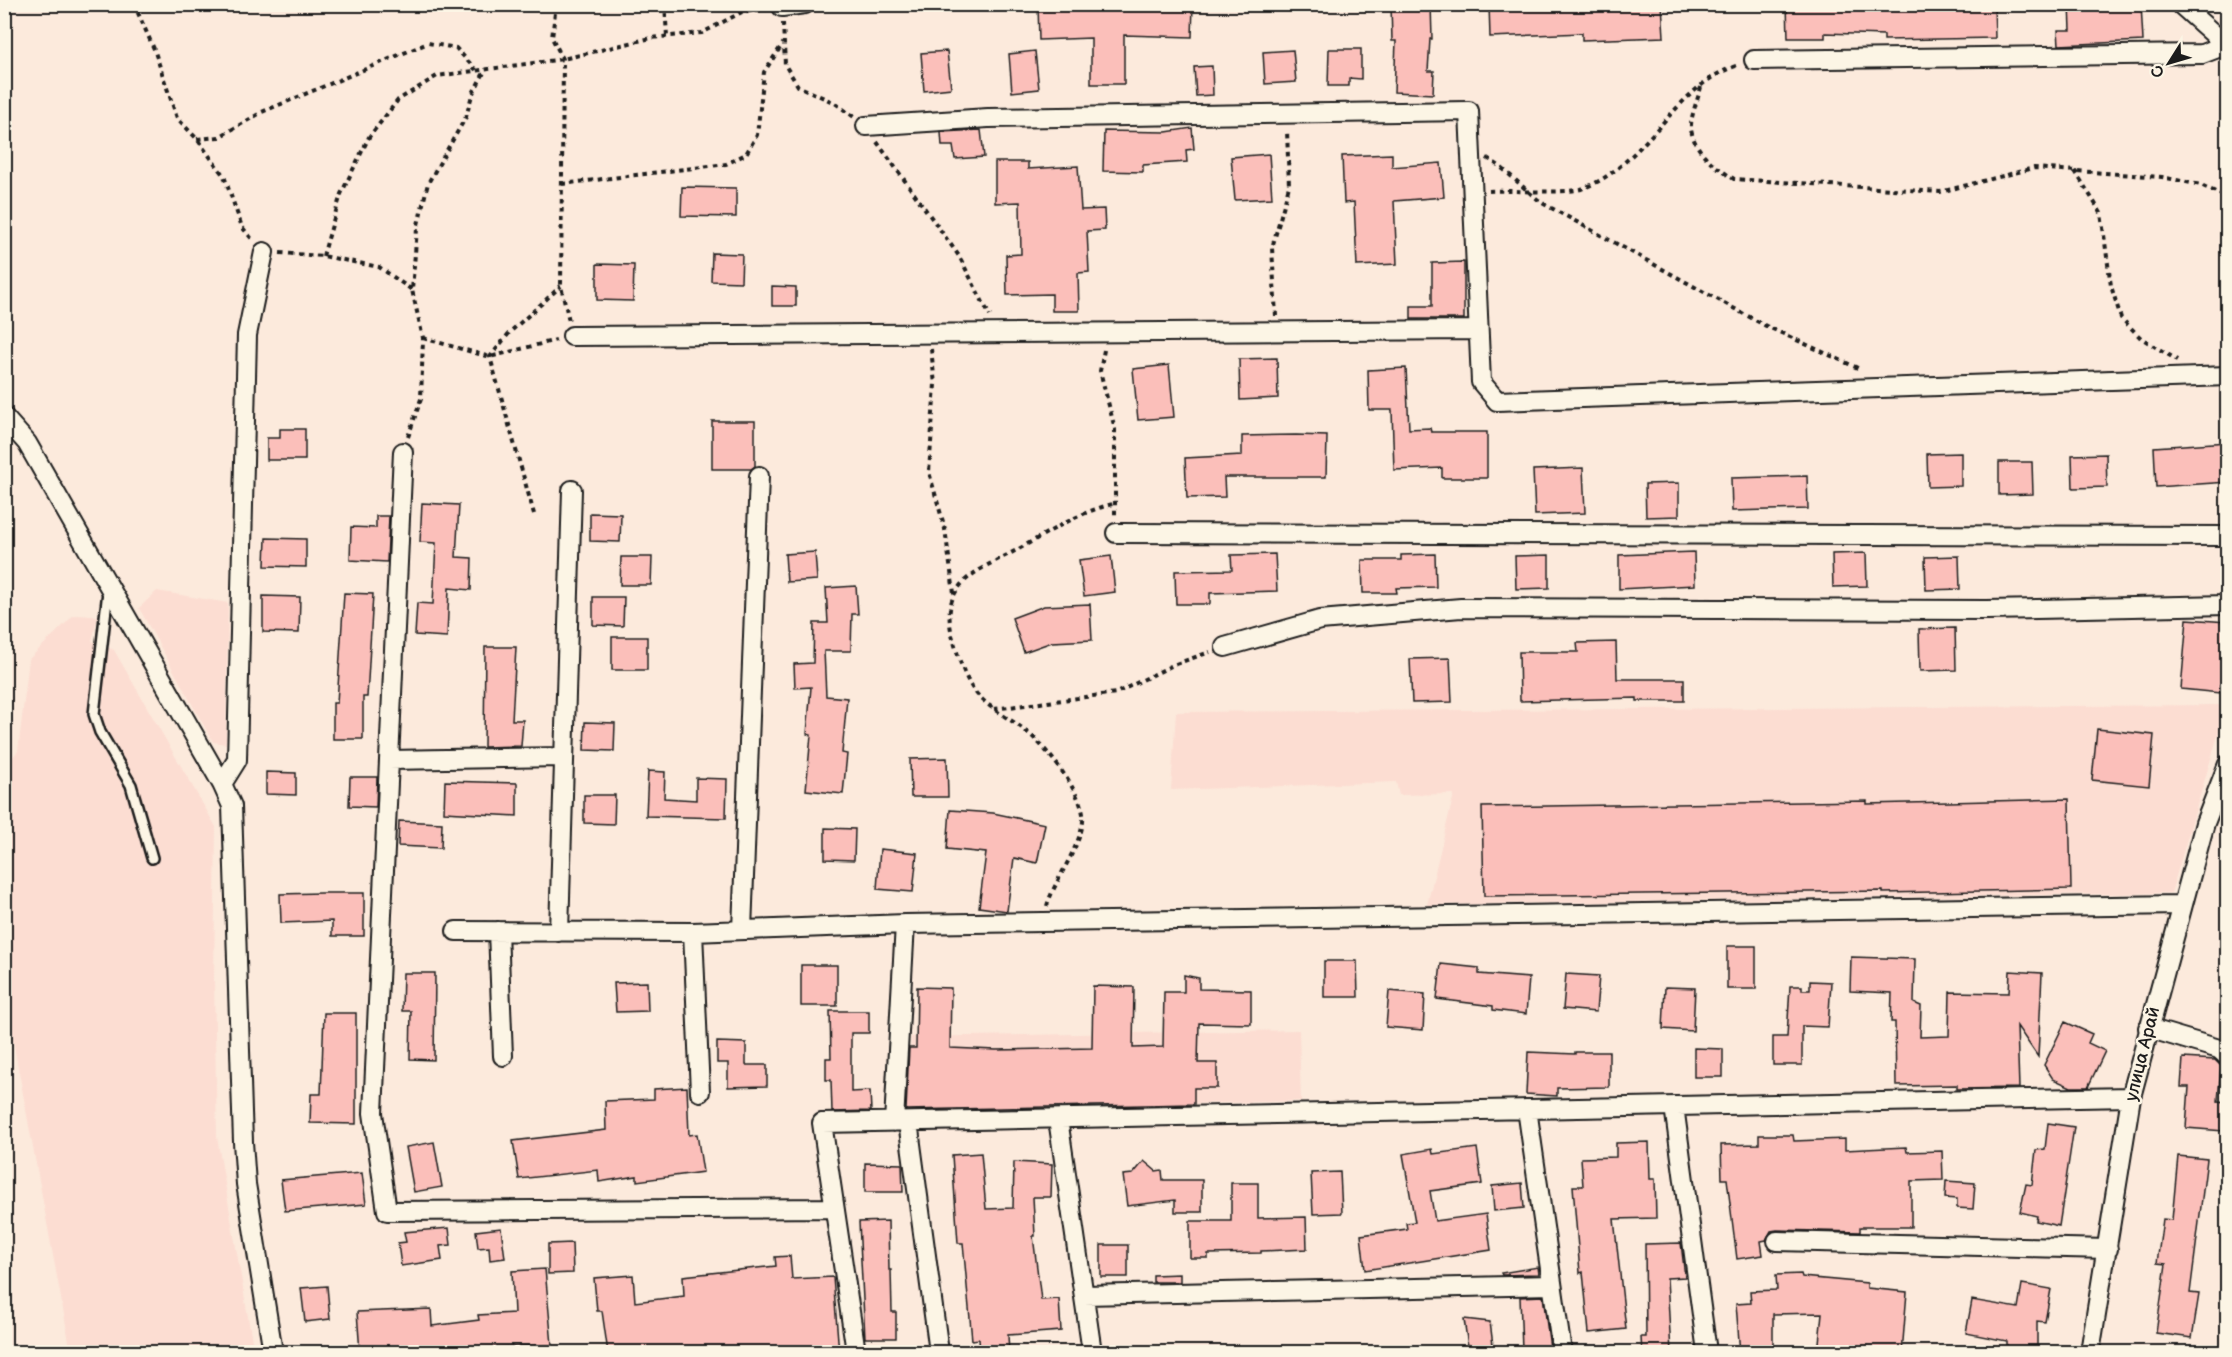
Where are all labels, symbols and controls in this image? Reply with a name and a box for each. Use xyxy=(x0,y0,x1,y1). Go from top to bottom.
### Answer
north arrow xyxy=(2139,33,2199,93)
text: С xyxy=(2147,61,2169,81)
street label: улица Арай xyxy=(2121,1005,2164,1104)

